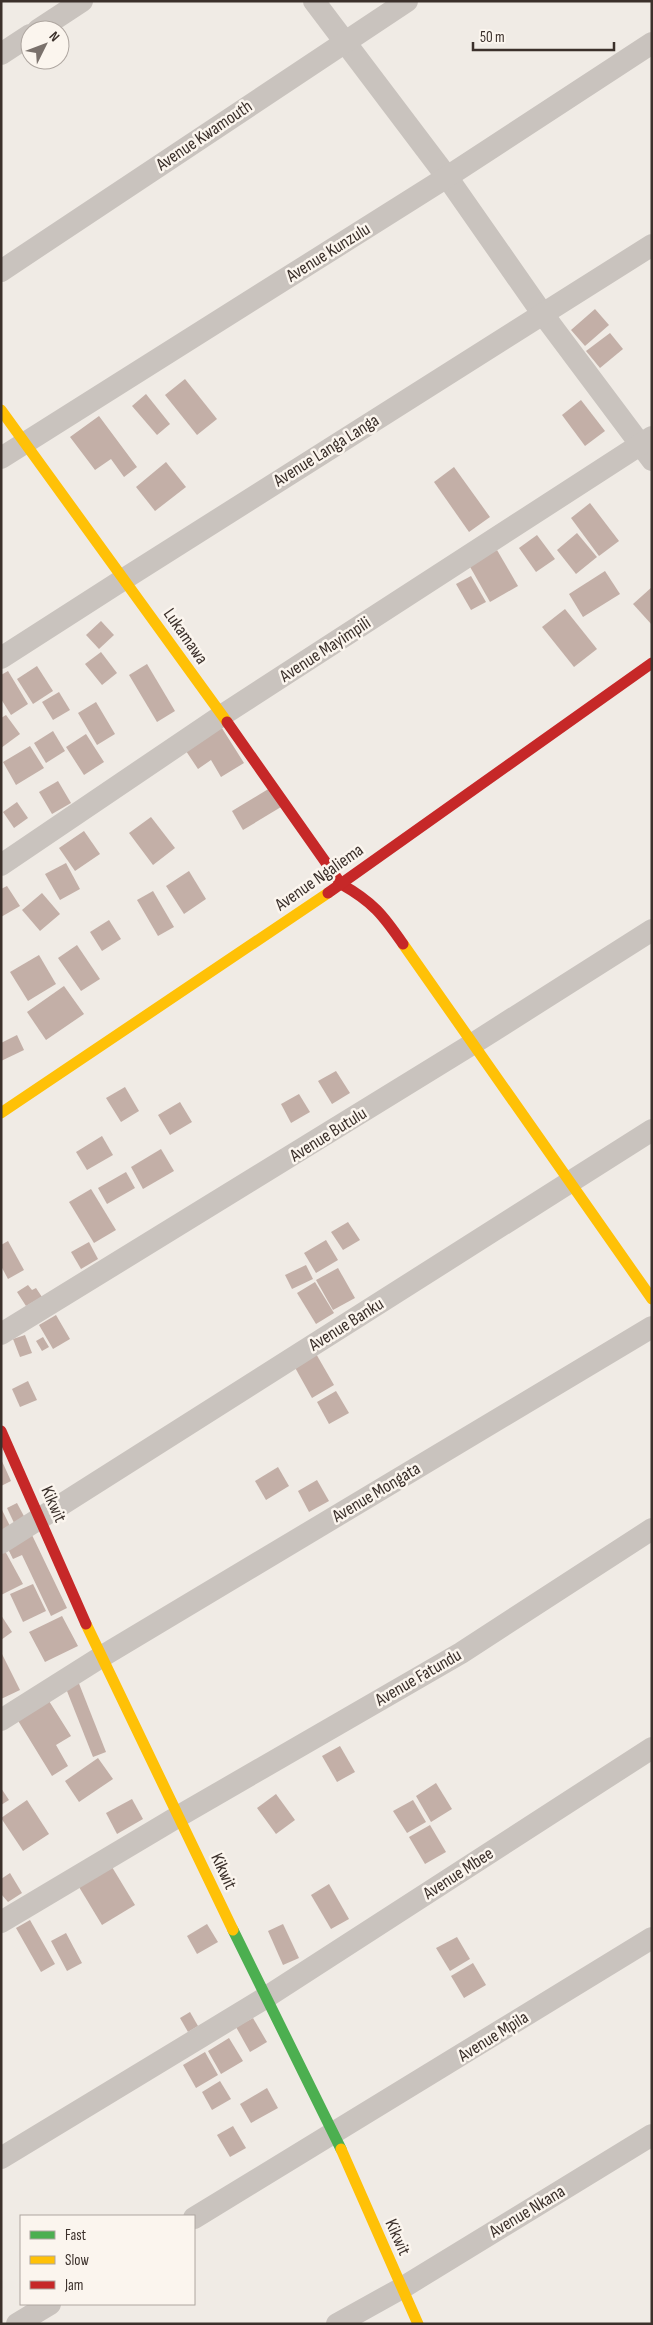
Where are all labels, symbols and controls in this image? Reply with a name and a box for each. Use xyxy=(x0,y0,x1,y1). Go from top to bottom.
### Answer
north arrow xyxy=(20,20,70,70)
scale bar xyxy=(473,20,614,52)
text: N xyxy=(45,28,63,45)
text: 50 m xyxy=(480,28,505,47)
street label: Avenue Kwamouth xyxy=(151,96,256,176)
street label: Avenue Kunzulu xyxy=(282,218,374,287)
street label: Avenue Langa Langa xyxy=(269,410,383,492)
street label: Lukamawa xyxy=(159,604,212,668)
street label: Avenue Mayimpili xyxy=(275,612,375,687)
street label: Avenue Ngaliema xyxy=(270,839,367,916)
street label: Avenue Butulu xyxy=(285,1103,370,1167)
street label: Avenue Banku xyxy=(304,1293,387,1356)
street label: Avenue Mongata xyxy=(328,1458,424,1527)
street label: Kikwit xyxy=(36,1483,71,1526)
street label: Avenue Fatundu xyxy=(371,1644,465,1711)
street label: Avenue Mbee xyxy=(418,1843,497,1904)
street label: Kikwit xyxy=(206,1850,241,1893)
street label: Avenue Mpila xyxy=(454,2007,532,2067)
street label: Avenue Nkana xyxy=(485,2181,569,2243)
legend xyxy=(20,2215,195,2305)
street label: Kikwit xyxy=(380,2216,415,2259)
text: Fast xyxy=(65,2226,87,2245)
text: Slow xyxy=(65,2251,89,2270)
text: Jam xyxy=(64,2276,83,2295)

